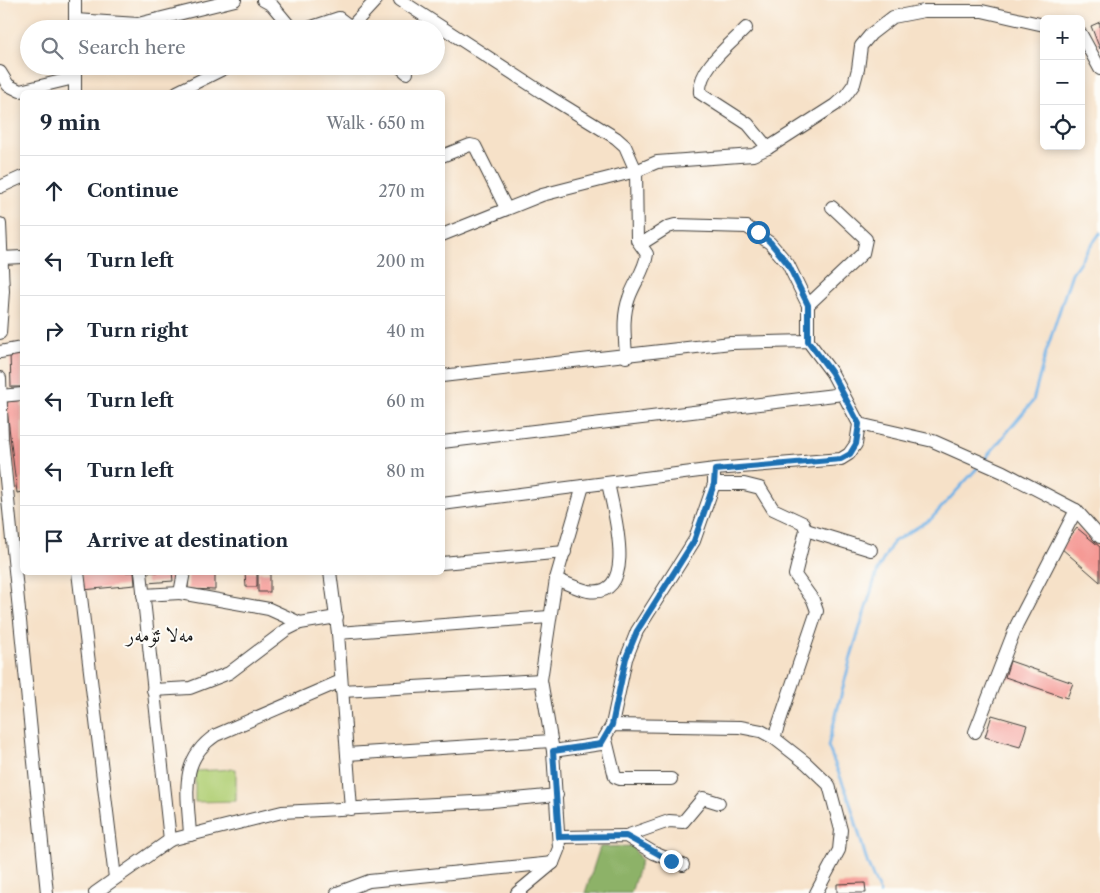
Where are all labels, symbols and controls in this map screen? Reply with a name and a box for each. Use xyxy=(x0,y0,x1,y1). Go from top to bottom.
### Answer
map controls xyxy=(1040,15,1085,150)
button: + xyxy=(1040,15,1085,60)
search box xyxy=(20,20,445,75)
icon: search xyxy=(38,34,66,62)
text: Search here xyxy=(78,36,186,59)
button: − xyxy=(1040,60,1085,105)
button: locate xyxy=(1040,105,1085,150)
text: 9 min xyxy=(40,110,101,135)
text: Walk · 650 m xyxy=(326,113,425,133)
icon: ahead xyxy=(40,177,68,205)
text: Continue xyxy=(87,179,179,202)
text: 270 m xyxy=(379,181,425,201)
route start xyxy=(747,221,770,244)
icon: left xyxy=(40,247,68,275)
text: Turn left xyxy=(87,249,174,272)
text: 200 m xyxy=(376,251,425,271)
icon: right xyxy=(40,317,68,345)
text: Turn right xyxy=(87,319,188,342)
text: 40 m xyxy=(386,321,425,341)
icon: left xyxy=(40,387,68,415)
text: Turn left xyxy=(87,389,174,412)
text: 60 m xyxy=(386,391,425,411)
icon: left xyxy=(40,457,68,485)
text: Turn left xyxy=(87,459,174,482)
text: 80 m xyxy=(386,461,425,481)
icon: arrive xyxy=(40,527,68,555)
text: Arrive at destination xyxy=(87,529,288,552)
district label: مەلا ئۆمەر xyxy=(124,623,194,648)
route end xyxy=(660,850,683,873)

